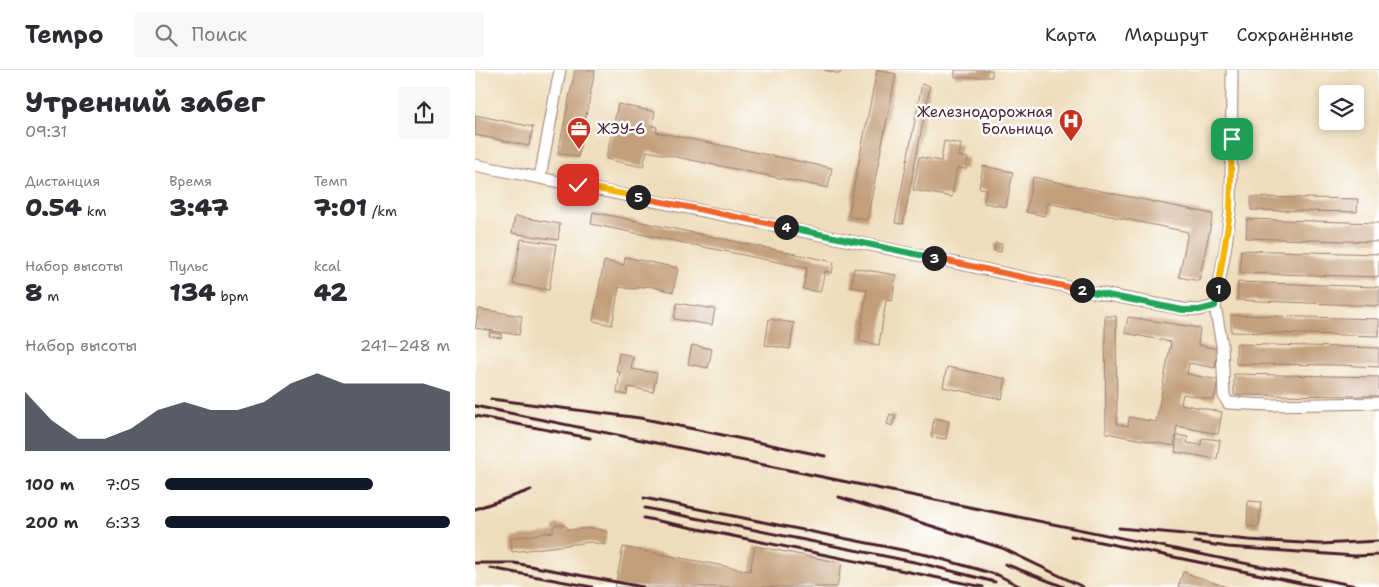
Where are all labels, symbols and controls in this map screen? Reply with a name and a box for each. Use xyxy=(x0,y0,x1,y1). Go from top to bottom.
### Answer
search box xyxy=(134,12,484,57)
text: Tempo xyxy=(25,19,104,51)
icon: search xyxy=(152,21,180,49)
text: Поиск xyxy=(192,22,247,47)
text: Карта xyxy=(1045,23,1096,47)
text: Маршрут xyxy=(1124,23,1208,47)
text: Сохранённые xyxy=(1236,23,1354,47)
text: Утренний забег xyxy=(25,83,265,121)
map controls xyxy=(1319,85,1364,130)
button: layers xyxy=(1319,85,1364,130)
button: share xyxy=(398,87,450,139)
place label: Железнодорожная Больница xyxy=(917,102,1054,139)
hospital icon: Железнодорожная Больница xyxy=(1058,108,1084,142)
office icon: ЖЭУ-6 xyxy=(566,116,592,150)
pin xyxy=(1211,118,1253,160)
place label: ЖЭУ-6 xyxy=(597,119,645,139)
text: 09:31 xyxy=(25,121,67,142)
icon: arrive xyxy=(1218,125,1246,153)
pin xyxy=(557,164,599,206)
icon: check xyxy=(564,171,592,199)
text: Дистанция xyxy=(25,172,100,190)
text: Время xyxy=(169,172,212,190)
text: Темп xyxy=(314,172,348,190)
pin: 5 xyxy=(625,184,651,210)
text: 5 xyxy=(634,188,643,206)
text: 0.54 xyxy=(25,190,82,224)
text: 3:47 xyxy=(169,190,229,224)
text: 7:01 xyxy=(314,190,367,224)
text: km xyxy=(82,202,107,220)
text: /km xyxy=(367,202,397,220)
pin: 4 xyxy=(773,214,799,240)
text: 4 xyxy=(782,218,791,236)
pin: 3 xyxy=(921,246,947,270)
text: 3 xyxy=(930,249,939,267)
text: Набор высоты xyxy=(25,257,123,275)
text: Пульс xyxy=(169,257,209,275)
text: kcal xyxy=(314,257,341,275)
text: 8 xyxy=(25,275,43,309)
text: 134 xyxy=(169,275,216,309)
text: 42 xyxy=(314,275,347,309)
pin: 1 xyxy=(1205,276,1231,302)
pin: 2 xyxy=(1069,278,1095,302)
text: 1 xyxy=(1215,280,1222,298)
text: 2 xyxy=(1078,281,1087,299)
text: m xyxy=(43,287,59,305)
text: bpm xyxy=(216,287,249,305)
text: Набор высоты xyxy=(25,335,137,356)
text: 241–248 m xyxy=(360,335,450,356)
text: 100 m xyxy=(25,474,74,495)
text: 7:05 xyxy=(105,474,140,495)
text: 200 m xyxy=(25,512,78,533)
text: 6:33 xyxy=(105,512,141,533)

